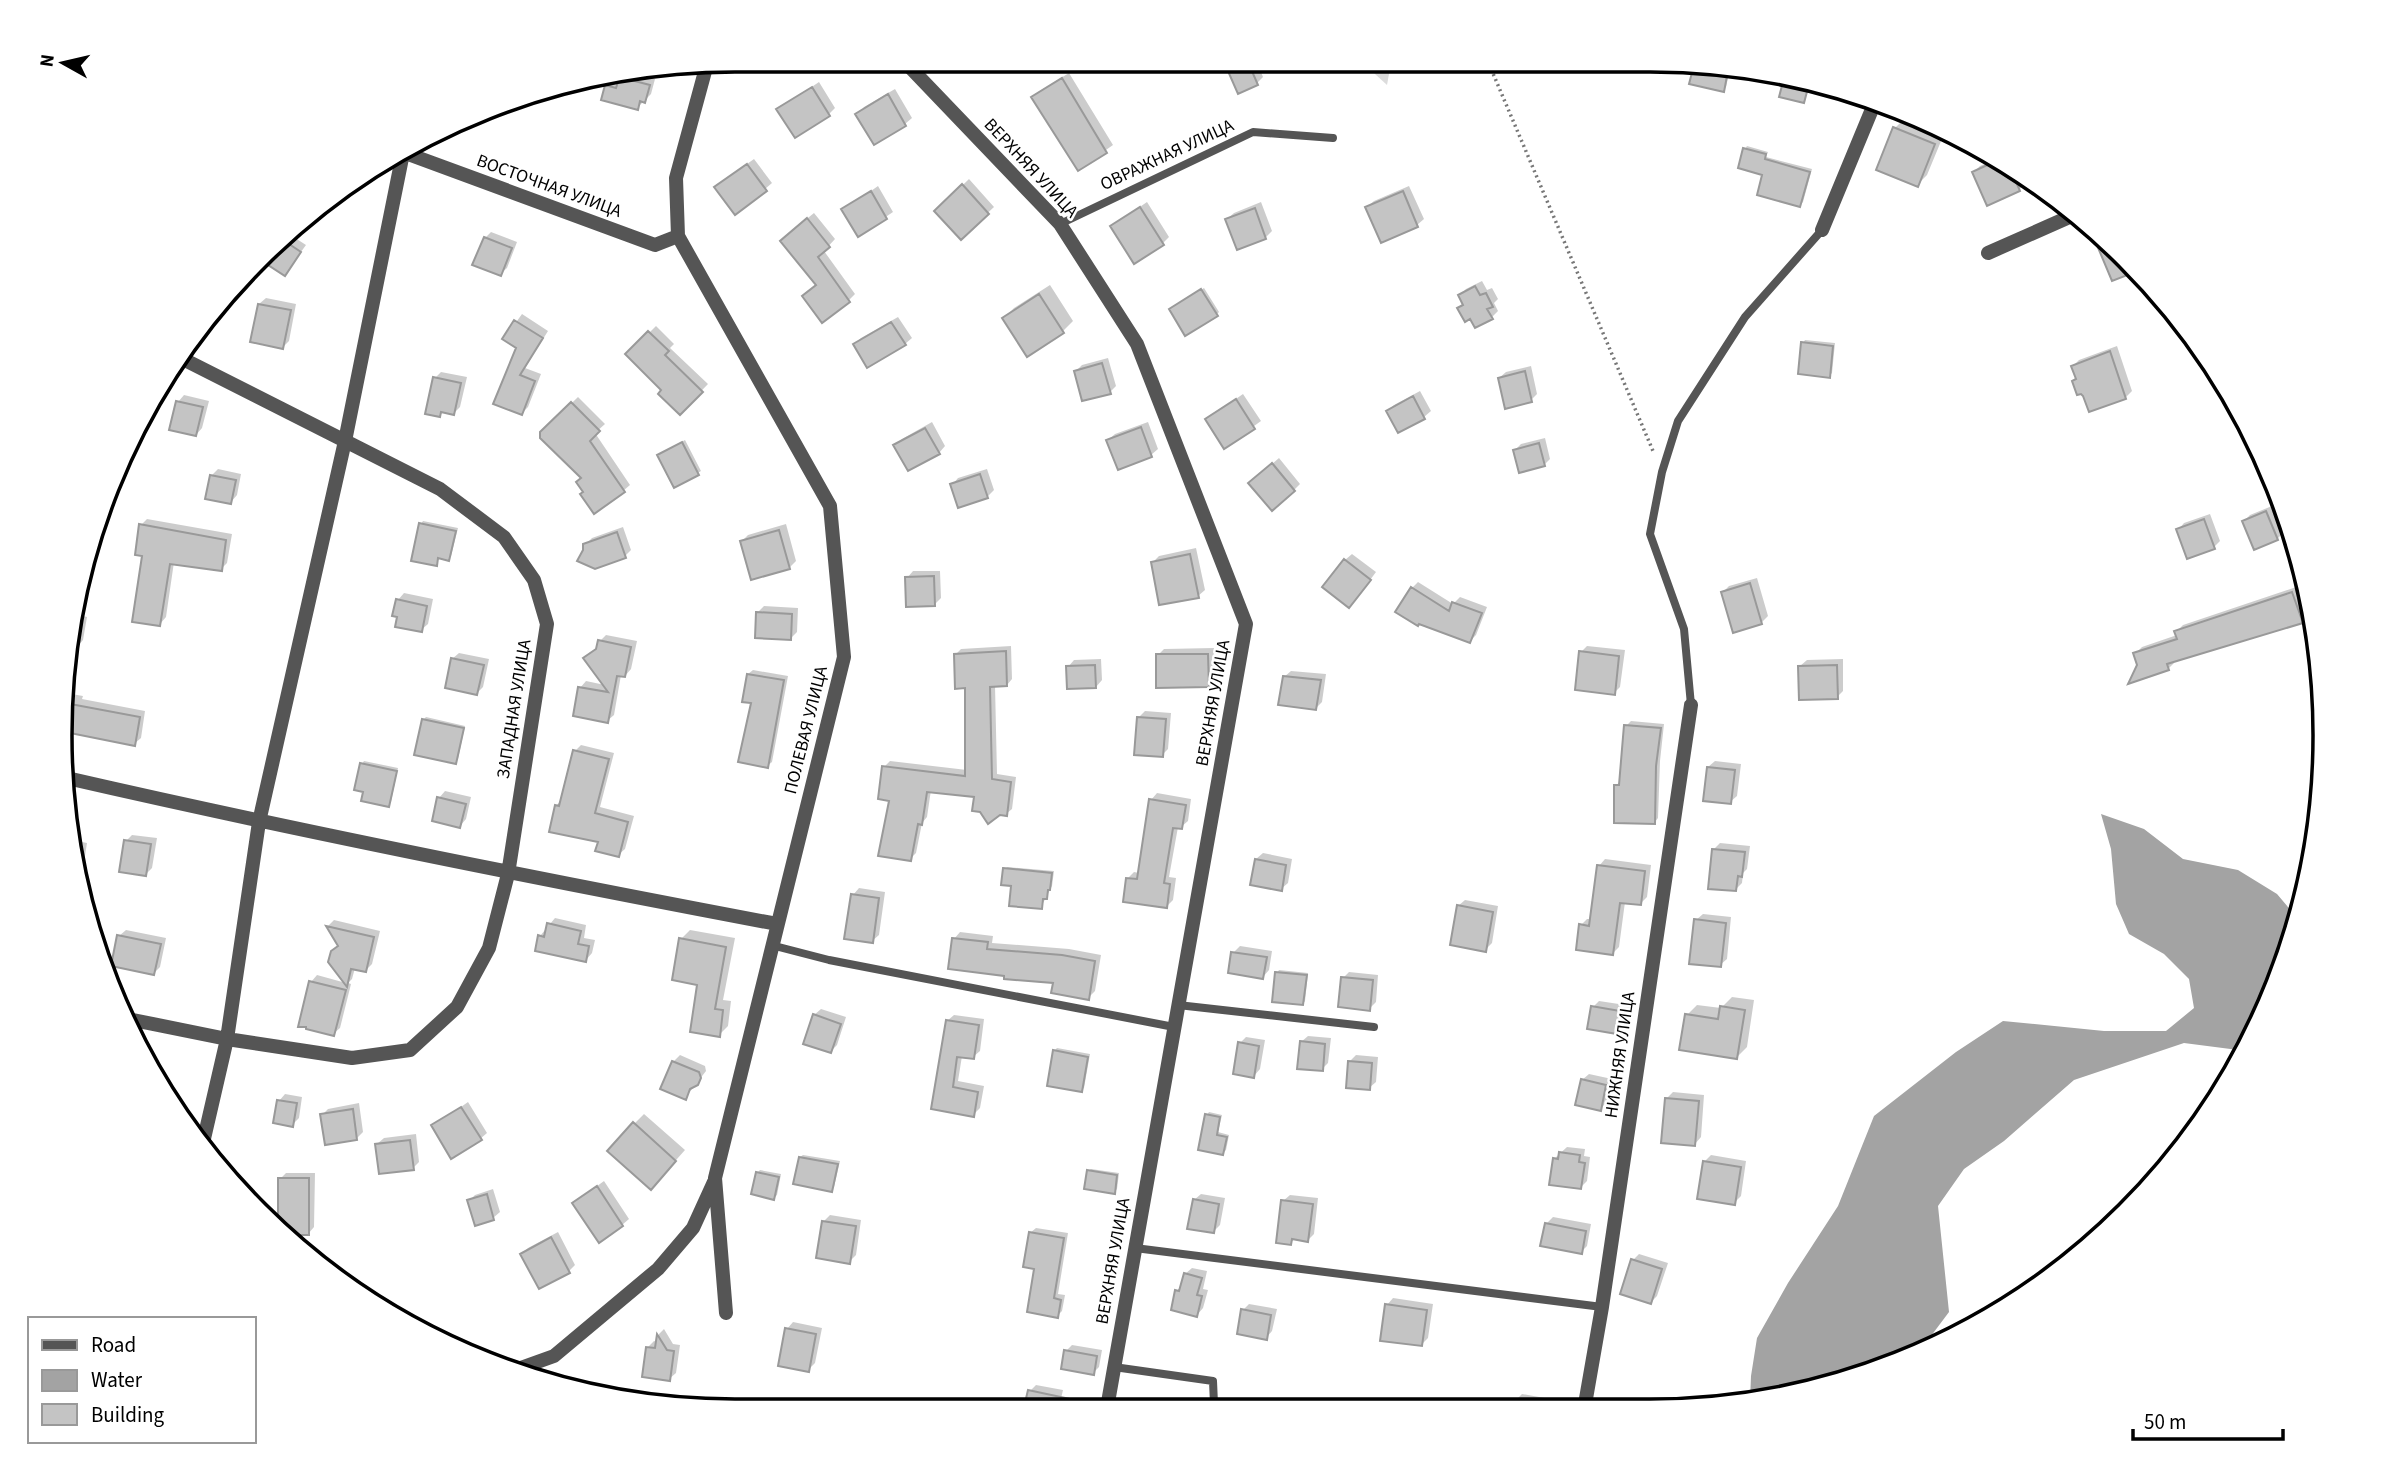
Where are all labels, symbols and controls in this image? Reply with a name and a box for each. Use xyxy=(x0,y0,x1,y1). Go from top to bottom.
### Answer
north arrow xyxy=(28,28,98,98)
text: N xyxy=(33,53,62,69)
street label: ВЕРХНЯЯ УЛИЦА xyxy=(978,113,1084,223)
street label: ОВРАЖНАЯ УЛИЦА xyxy=(1096,113,1238,197)
street label: ВОСТОЧНАЯ УЛИЦА xyxy=(473,148,625,224)
street label: ЗАПАДНАЯ УЛИЦА xyxy=(491,637,537,780)
street label: ВЕРХНЯЯ УЛИЦА xyxy=(1190,638,1236,768)
street label: ПОЛЕВАЯ УЛИЦА xyxy=(778,663,834,797)
street label: НИЖНЯЯ УЛИЦА xyxy=(1599,990,1641,1120)
street label: ВЕРХНЯЯ УЛИЦА xyxy=(1090,1196,1136,1326)
legend xyxy=(28,1317,256,1443)
text: Road xyxy=(91,1330,136,1360)
text: Water xyxy=(91,1365,143,1395)
scale bar xyxy=(2133,1398,2284,1442)
text: Building xyxy=(91,1400,165,1430)
text: 50 m xyxy=(2144,1407,2186,1437)

